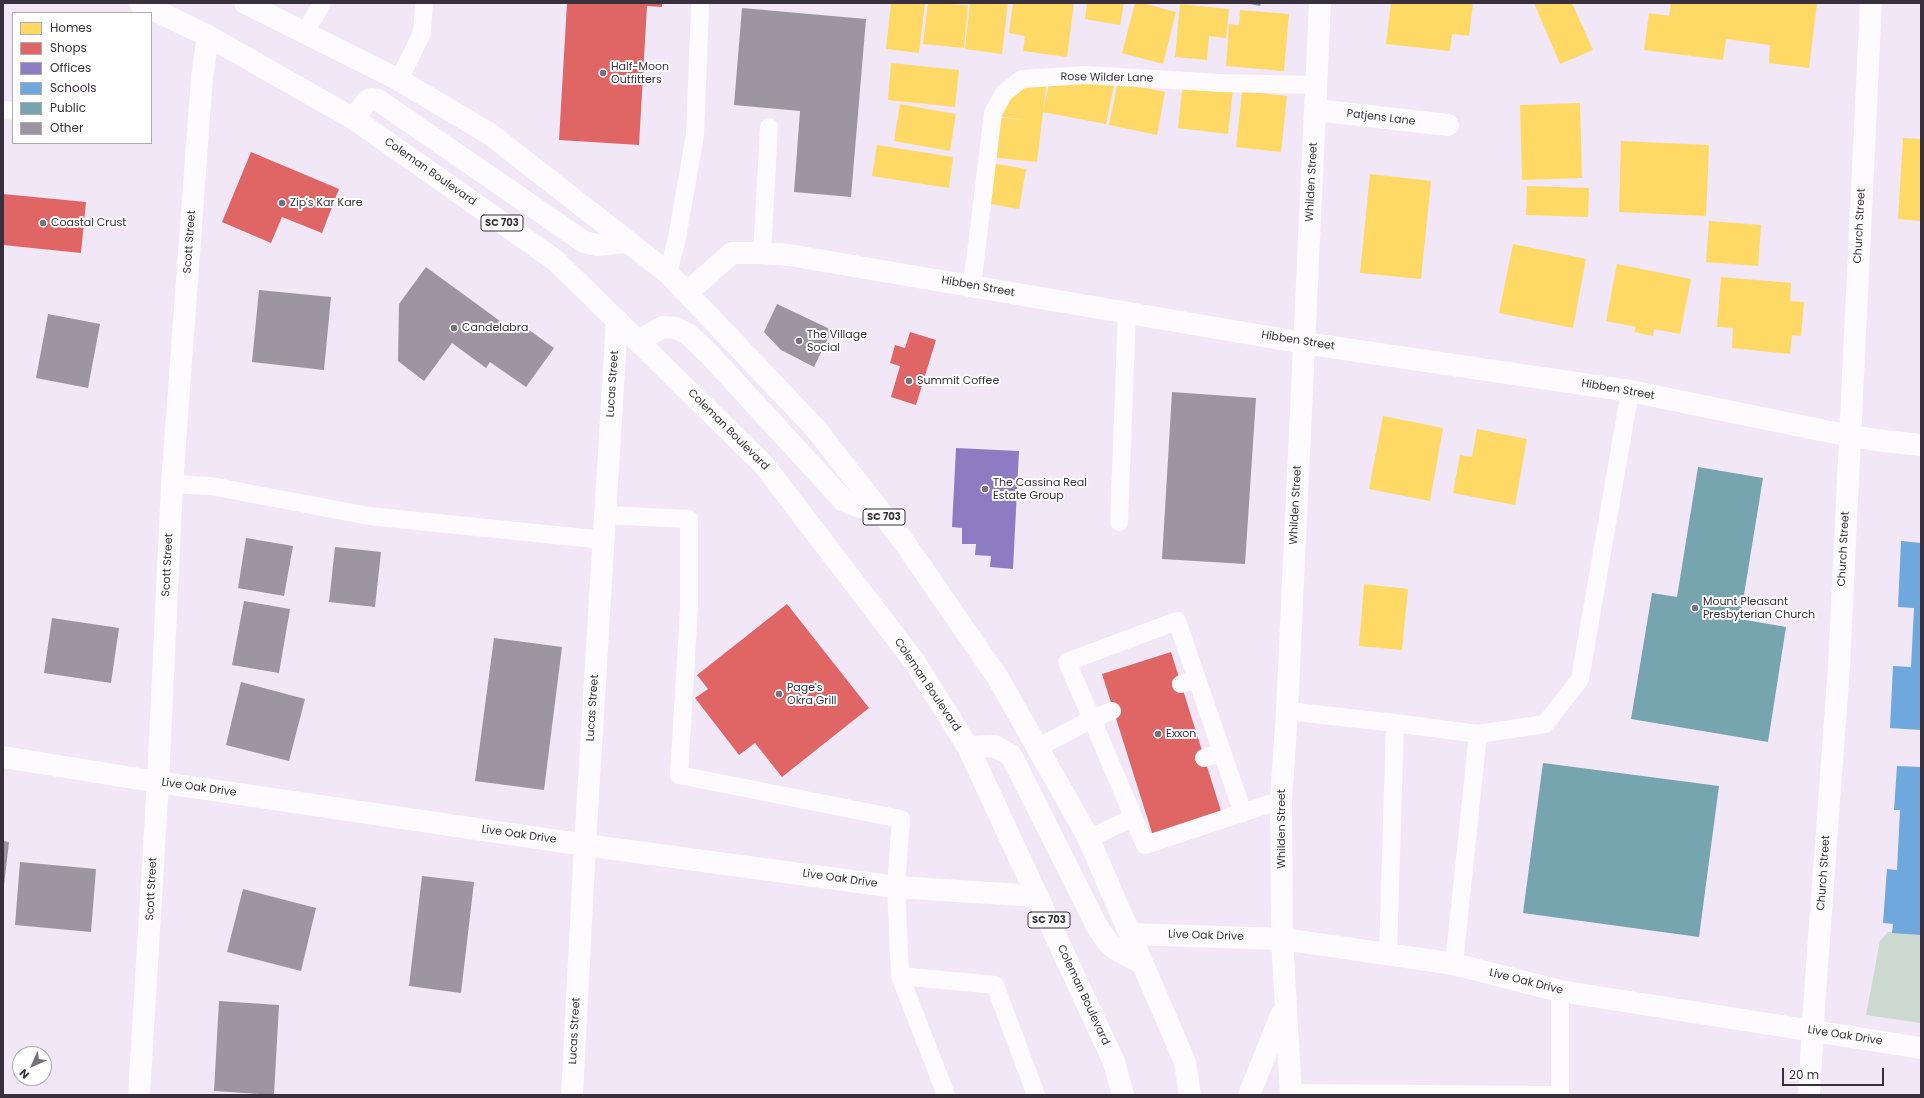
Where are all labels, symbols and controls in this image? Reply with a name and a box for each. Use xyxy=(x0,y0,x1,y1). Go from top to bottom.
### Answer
legend xyxy=(12,12,152,144)
text: Homes xyxy=(50,19,92,36)
text: Shops xyxy=(50,39,87,56)
text: Offices xyxy=(50,59,91,76)
place label: Half-Moon Outfitters xyxy=(611,60,669,86)
marker: Half-Moon Outfitters xyxy=(598,68,608,78)
street label: Rose Wilder Lane xyxy=(1061,71,1153,85)
text: Schools xyxy=(50,79,97,96)
text: Public xyxy=(50,99,86,116)
street label: Patjens Lane xyxy=(1346,107,1416,129)
text: Other xyxy=(50,119,83,136)
street label: Coleman Boulevard xyxy=(381,135,479,209)
street label: Whilden Street xyxy=(1303,142,1321,222)
street label: Church Street xyxy=(1851,188,1869,264)
place label: Zip's Kar Kare xyxy=(290,196,363,210)
marker: Zip's Kar Kare xyxy=(277,198,287,208)
street label: Scott Street xyxy=(181,210,199,274)
road number: SC 703 xyxy=(481,215,523,231)
place label: Coastal Crust xyxy=(51,216,126,230)
marker: Coastal Crust xyxy=(38,218,48,228)
street label: Hibben Street xyxy=(940,274,1016,300)
place label: Candelabra xyxy=(462,321,528,335)
marker: Candelabra xyxy=(449,323,459,333)
place label: The Village Social xyxy=(807,328,867,354)
street label: Hibben Street xyxy=(1260,329,1336,353)
marker: The Village Social xyxy=(794,336,804,346)
street label: Lucas Street xyxy=(604,350,622,418)
place label: Summit Coffee xyxy=(917,374,999,388)
marker: Summit Coffee xyxy=(904,376,914,386)
street label: Hibben Street xyxy=(1580,377,1656,403)
street label: Coleman Boulevard xyxy=(685,387,771,473)
street label: Whilden Street xyxy=(1287,465,1305,545)
place label: The Cassina Real Estate Group xyxy=(993,476,1087,502)
marker: The Cassina Real Estate Group xyxy=(980,484,990,494)
road number: SC 703 xyxy=(863,509,905,525)
street label: Church Street xyxy=(1835,511,1853,587)
street label: Scott Street xyxy=(160,533,176,597)
place label: Mount Pleasant Presbyterian Church xyxy=(1703,595,1815,621)
marker: Mount Pleasant Presbyterian Church xyxy=(1690,603,1700,613)
street label: Coleman Boulevard xyxy=(891,636,963,734)
street label: Lucas Street xyxy=(584,674,602,742)
place label: Page's Okra Grill xyxy=(787,681,837,707)
marker: Page's Okra Grill xyxy=(774,689,784,699)
place label: Exxon xyxy=(1166,727,1196,741)
marker: Exxon xyxy=(1153,729,1163,739)
street label: Live Oak Drive xyxy=(161,776,237,800)
street label: Whilden Street xyxy=(1275,789,1289,869)
street label: Live Oak Drive xyxy=(481,823,557,847)
street label: Church Street xyxy=(1815,835,1833,911)
street label: Scott Street xyxy=(144,857,160,921)
street label: Live Oak Drive xyxy=(802,867,878,891)
road number: SC 703 xyxy=(1028,912,1070,928)
street label: Live Oak Drive xyxy=(1168,928,1244,944)
street label: Coleman Boulevard xyxy=(1054,943,1112,1047)
street label: Live Oak Drive xyxy=(1488,966,1564,998)
street label: Lucas Street xyxy=(567,997,583,1065)
street label: Live Oak Drive xyxy=(1807,1024,1883,1048)
north arrow xyxy=(12,1046,52,1086)
scale bar xyxy=(1784,1060,1886,1086)
text: N xyxy=(16,1065,33,1082)
text: 20 m xyxy=(1789,1066,1819,1083)

